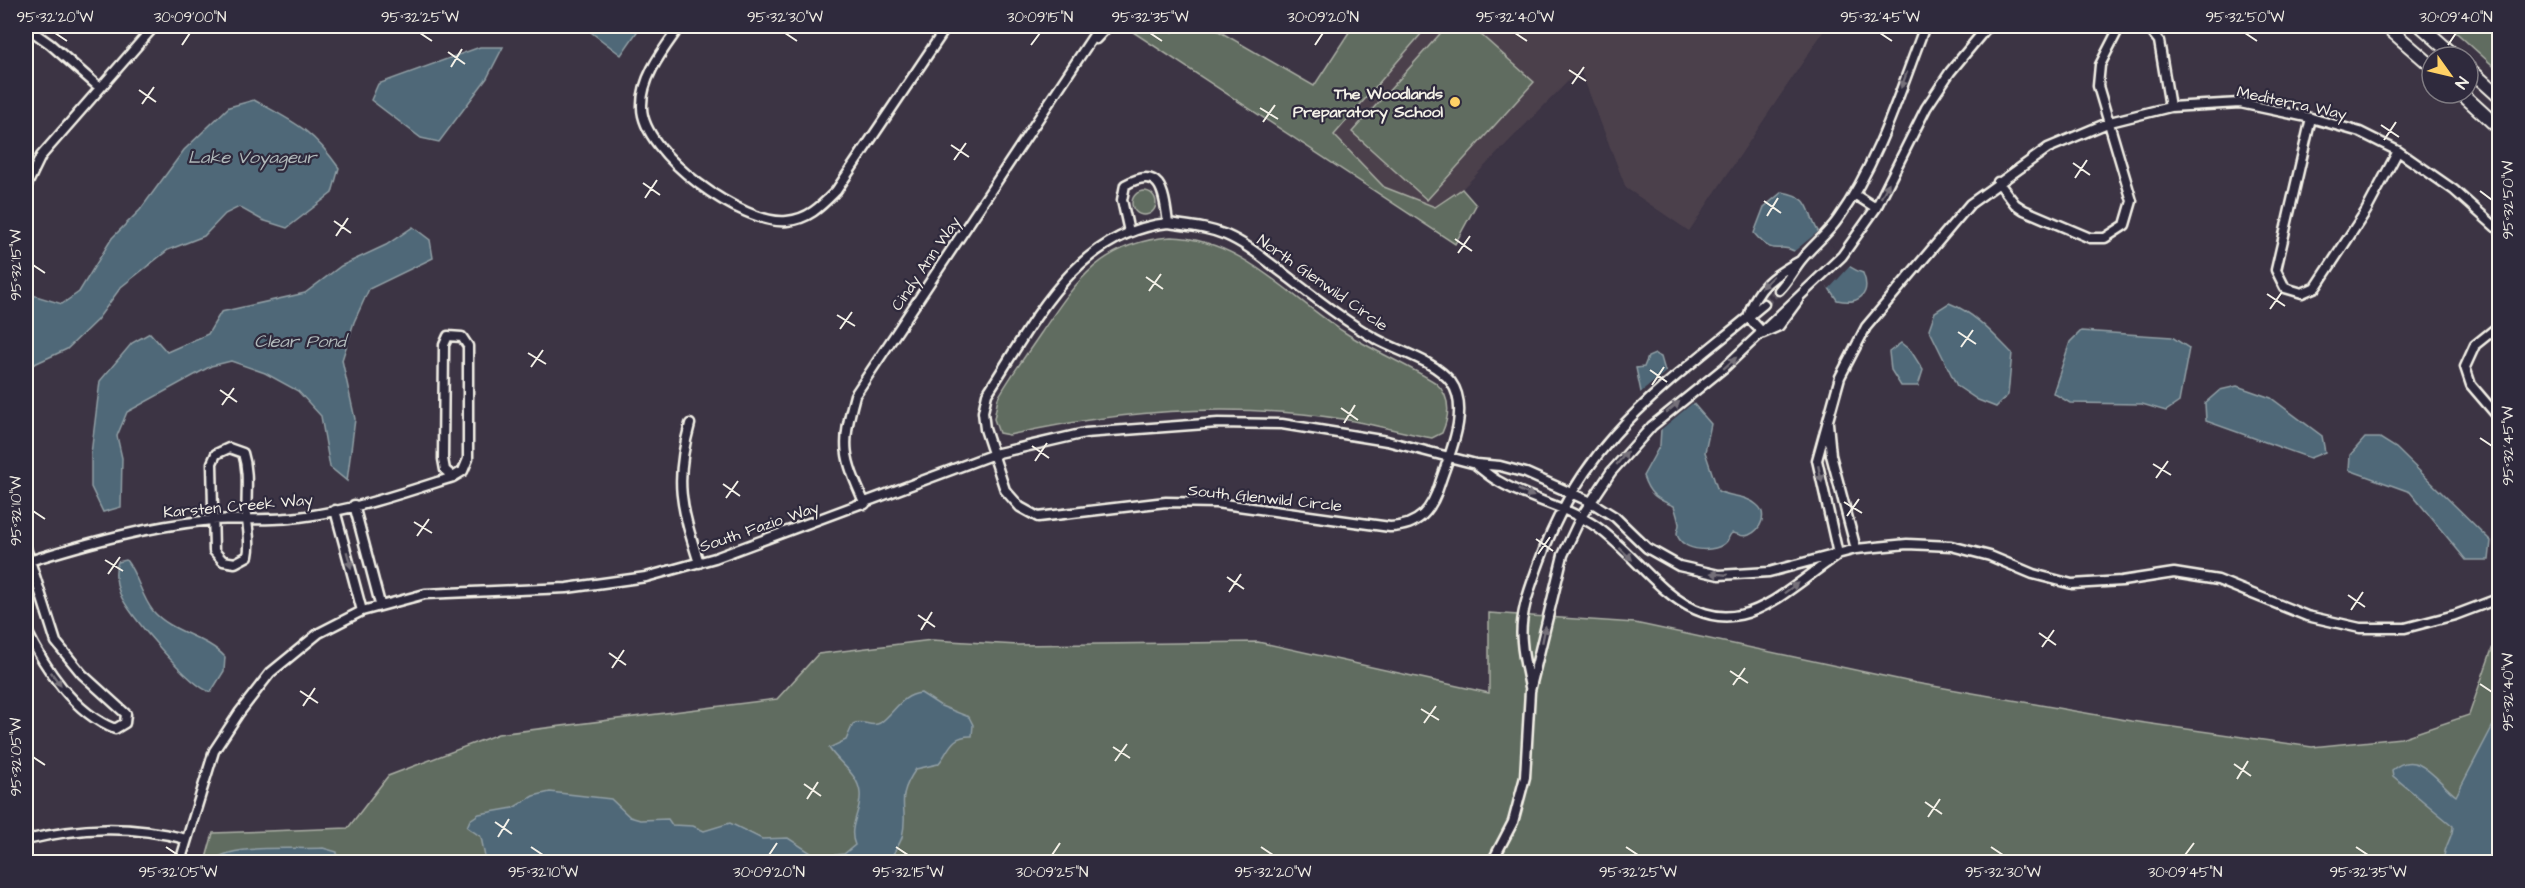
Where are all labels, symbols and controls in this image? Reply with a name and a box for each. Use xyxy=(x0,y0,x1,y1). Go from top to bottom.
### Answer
text: 95°32'20"W xyxy=(17,7,93,28)
text: 30°09'00"N xyxy=(154,7,226,28)
text: 95°32'25"W xyxy=(381,7,459,28)
text: 95°32'30"W xyxy=(747,7,823,28)
text: 30°09'15"N xyxy=(1007,7,1073,28)
text: 95°32'35"W xyxy=(1111,7,1189,28)
text: 30°09'20"N xyxy=(1287,7,1359,28)
text: 95°32'40"W xyxy=(1476,7,1554,28)
text: 95°32'45"W xyxy=(1840,7,1920,28)
text: 95°32'50"W xyxy=(2206,7,2284,28)
text: 30°09'40"N xyxy=(2419,7,2493,28)
north arrow xyxy=(2420,45,2480,105)
one-way arrow xyxy=(1899,71,1908,89)
text: N xyxy=(2450,73,2474,93)
street label: Mediterra Way xyxy=(2235,81,2349,126)
place label: The Woodlands Preparatory School xyxy=(1293,83,1443,124)
marker: The Woodlands Preparatory School xyxy=(1448,95,1462,109)
water label: Lake Voyageur xyxy=(188,145,318,171)
text: 95°32'50"W xyxy=(2498,161,2519,239)
one-way arrow xyxy=(1881,182,1890,199)
street label: Cindy Ann Way xyxy=(886,212,967,316)
text: 95°32'15"W xyxy=(6,229,27,301)
street label: North Glenwild Circle xyxy=(1253,229,1393,337)
one-way arrow xyxy=(1760,275,1774,289)
water label: Clear Pond xyxy=(254,329,349,354)
one-way arrow xyxy=(1722,357,1737,370)
one-way arrow xyxy=(1665,401,1681,414)
text: 95°32'45"W xyxy=(2498,406,2519,486)
one-way arrow xyxy=(1616,450,1629,466)
one-way arrow xyxy=(1816,465,1825,484)
text: 95°32'10"W xyxy=(6,476,27,546)
street label: South Glenwild Circle xyxy=(1187,479,1343,517)
street label: Karsten Creek Way xyxy=(162,488,314,524)
one-way arrow xyxy=(1517,489,1535,499)
street label: South Fazio Way xyxy=(697,496,823,559)
one-way arrow xyxy=(1619,547,1634,561)
one-way arrow xyxy=(344,551,354,570)
one-way arrow xyxy=(1710,569,1729,578)
one-way arrow xyxy=(1783,582,1799,594)
one-way arrow xyxy=(1540,624,1549,643)
text: 95°32'40"W xyxy=(2498,653,2519,731)
one-way arrow xyxy=(50,671,62,687)
text: 95°32'05"W xyxy=(6,718,27,796)
text: 95°32'05"W xyxy=(139,862,217,883)
text: 95°32'10"W xyxy=(508,862,578,883)
text: 30°09'20"N xyxy=(733,862,805,883)
text: 95°32'15"W xyxy=(872,862,944,883)
text: 30°09'25"N xyxy=(1016,862,1088,883)
text: 95°32'20"W xyxy=(1235,862,1311,883)
text: 95°32'25"W xyxy=(1599,862,1677,883)
text: 95°32'30"W xyxy=(1965,862,2041,883)
text: 30°09'45"N xyxy=(2148,862,2222,883)
text: 95°32'35"W xyxy=(2329,862,2407,883)

